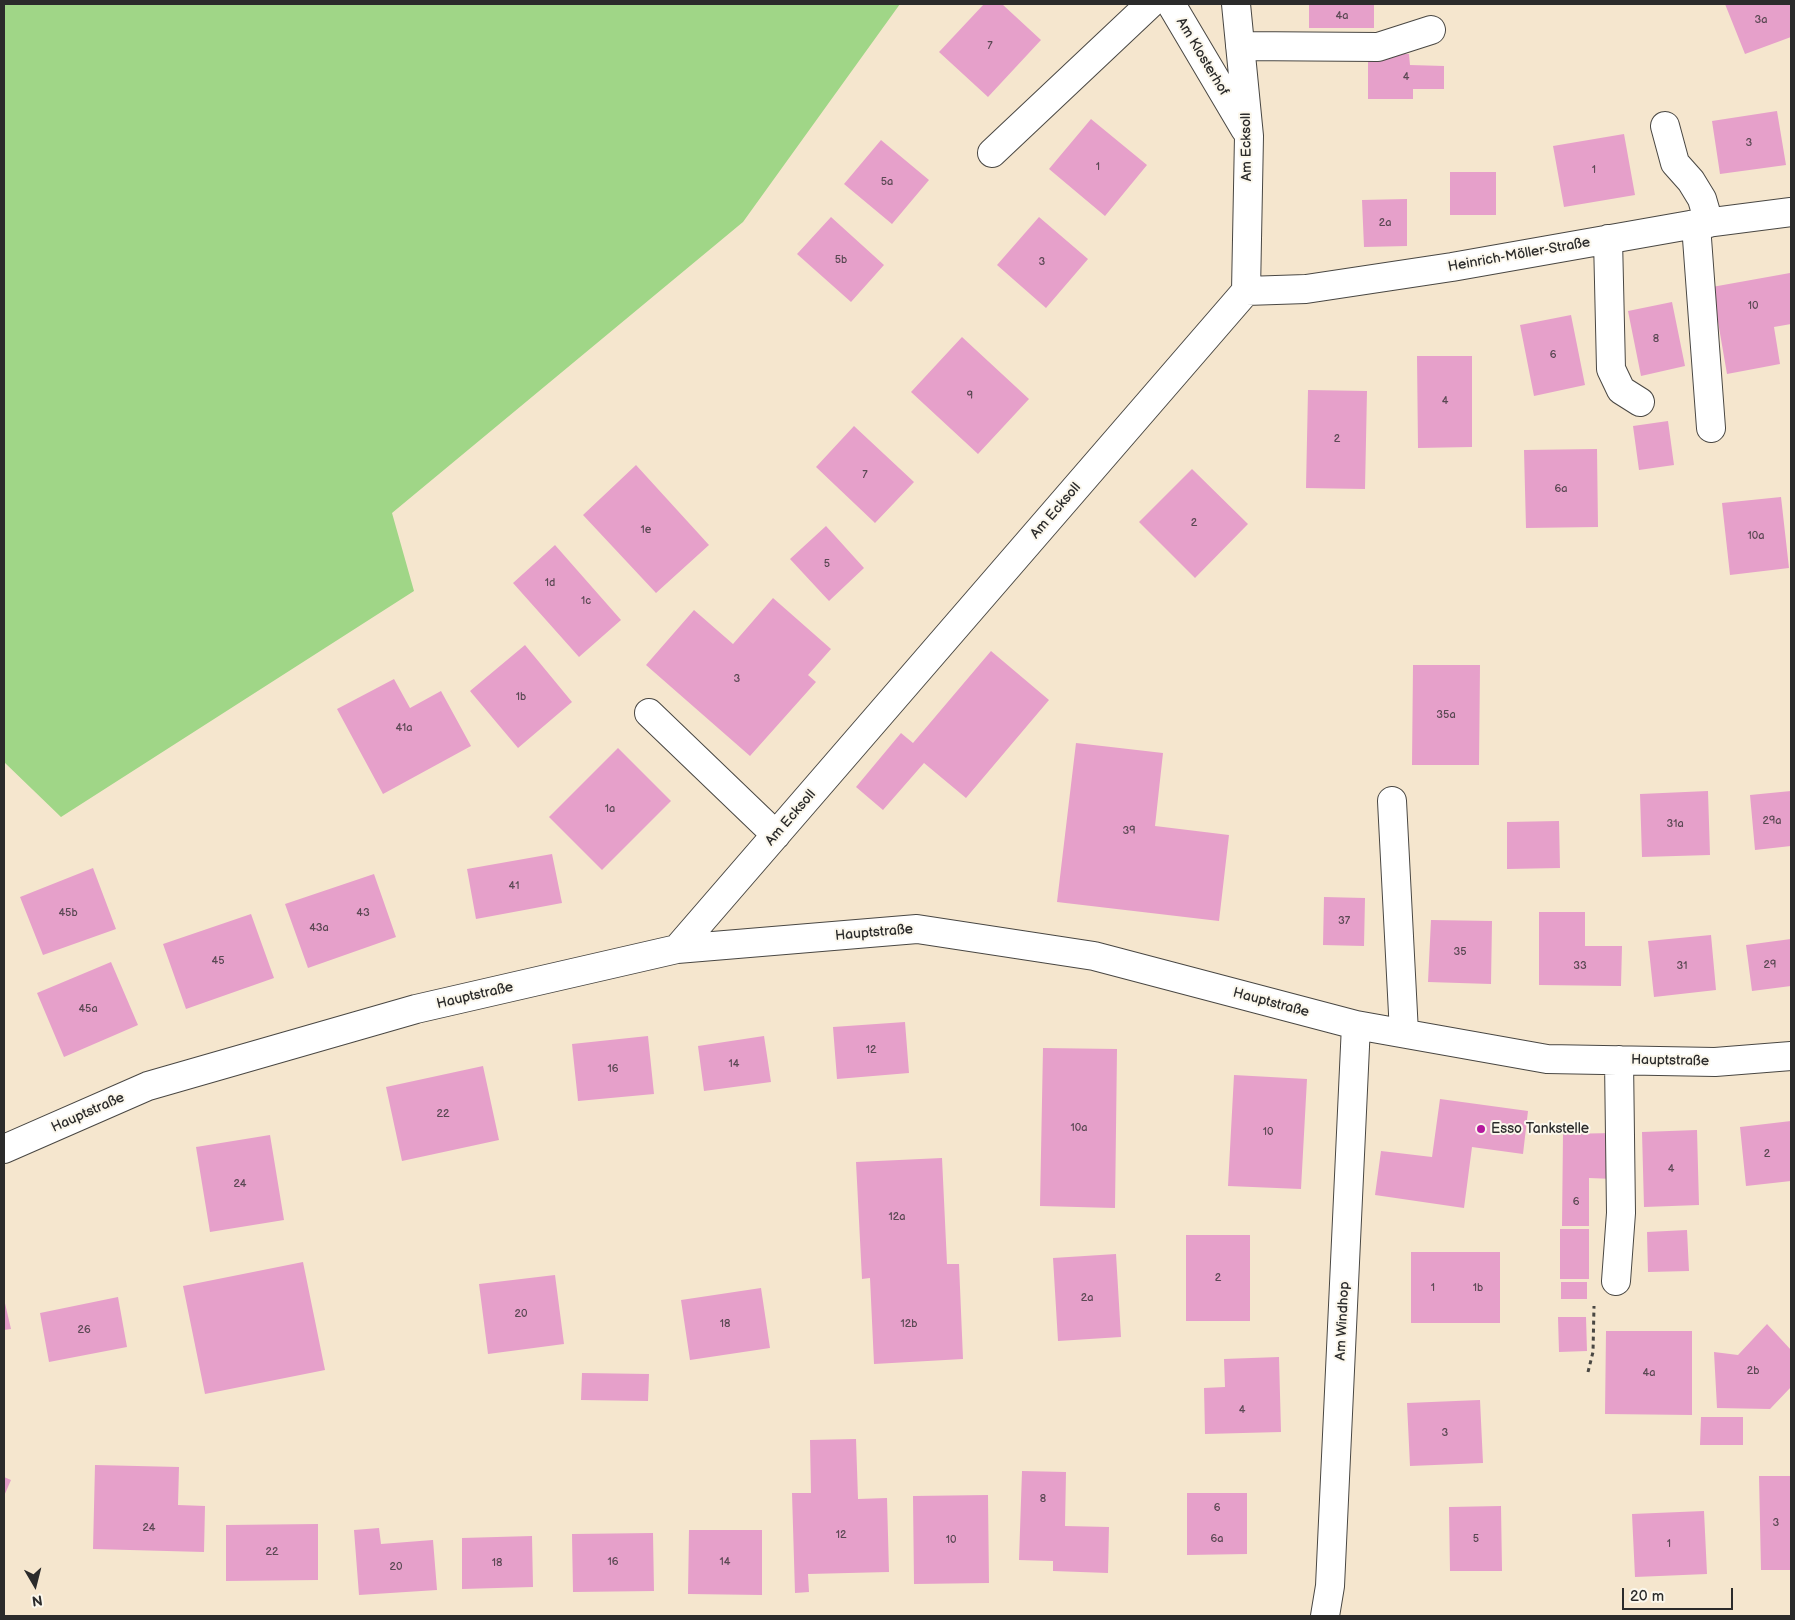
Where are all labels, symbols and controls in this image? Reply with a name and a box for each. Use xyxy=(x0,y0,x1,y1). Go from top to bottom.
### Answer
house number: 4a xyxy=(1336,9,1348,23)
house number: 3a xyxy=(1755,13,1767,27)
street label: Am Klosterhof xyxy=(1172,15,1232,99)
house number: 7 xyxy=(987,39,993,53)
house number: 4 xyxy=(1403,70,1409,84)
street label: Am Ecksoll xyxy=(1238,113,1256,181)
house number: 3 xyxy=(1746,136,1752,150)
house number: 1 xyxy=(1096,160,1100,174)
house number: 1 xyxy=(1592,163,1596,177)
house number: 5a xyxy=(881,175,893,189)
house number: 2a xyxy=(1379,216,1391,230)
street label: Heinrich-Möller-Straße xyxy=(1447,234,1591,276)
house number: 5b xyxy=(835,253,847,267)
house number: 3 xyxy=(1039,255,1045,269)
house number: 10 xyxy=(1748,299,1758,313)
house number: 8 xyxy=(1653,332,1659,346)
house number: 6 xyxy=(1550,348,1556,362)
house number: 9 xyxy=(967,389,973,403)
house number: 4 xyxy=(1442,394,1448,408)
house number: 2 xyxy=(1334,432,1340,446)
house number: 7 xyxy=(862,468,868,482)
street label: Am Ecksoll xyxy=(1027,480,1085,542)
house number: 6a xyxy=(1555,482,1567,496)
house number: 2 xyxy=(1191,516,1197,530)
house number: 1e xyxy=(641,523,651,537)
house number: 10a xyxy=(1748,529,1764,543)
house number: 5 xyxy=(824,557,830,571)
house number: 1d xyxy=(545,576,555,590)
house number: 1c xyxy=(581,594,591,608)
house number: 3 xyxy=(734,672,740,686)
house number: 1b xyxy=(516,690,526,704)
house number: 35a xyxy=(1436,708,1456,722)
house number: 41a xyxy=(395,721,413,735)
street label: Am Ecksoll xyxy=(762,787,820,849)
house number: 1a xyxy=(605,802,615,816)
house number: 29a xyxy=(1762,814,1782,828)
house number: 31a xyxy=(1666,817,1684,831)
house number: 39 xyxy=(1122,824,1136,838)
house number: 41 xyxy=(509,879,519,893)
house number: 45b xyxy=(58,906,78,920)
house number: 43 xyxy=(356,906,370,920)
house number: 37 xyxy=(1338,914,1350,928)
house number: 43a xyxy=(309,921,329,935)
street label: Hauptstraße xyxy=(834,921,914,945)
house number: 35 xyxy=(1453,945,1467,959)
house number: 45 xyxy=(211,954,225,968)
house number: 29 xyxy=(1764,958,1776,972)
house number: 33 xyxy=(1573,959,1587,973)
house number: 31 xyxy=(1676,959,1688,973)
street label: Hauptstraße xyxy=(435,979,515,1013)
street label: Hauptstraße xyxy=(1231,985,1311,1021)
house number: 45a xyxy=(78,1002,98,1016)
house number: 12 xyxy=(866,1043,876,1057)
street label: Hauptstraße xyxy=(1631,1052,1709,1070)
house number: 14 xyxy=(729,1057,739,1071)
house number: 16 xyxy=(608,1062,618,1076)
street label: Hauptstraße xyxy=(49,1089,127,1137)
house number: 22 xyxy=(437,1107,449,1121)
house number: 10a xyxy=(1071,1121,1087,1135)
place label: Esso Tankstelle xyxy=(1491,1121,1589,1137)
marker: Esso Tankstelle xyxy=(1475,1123,1487,1135)
house number: 10 xyxy=(1263,1125,1273,1139)
house number: 2 xyxy=(1764,1147,1770,1161)
house number: 4 xyxy=(1668,1162,1674,1176)
house number: 24 xyxy=(233,1177,247,1191)
house number: 6 xyxy=(1573,1195,1579,1209)
house number: 12a xyxy=(889,1210,905,1224)
house number: 2 xyxy=(1215,1271,1221,1285)
street label: Am Windhop xyxy=(1333,1281,1353,1361)
house number: 1 xyxy=(1431,1281,1435,1295)
house number: 1b xyxy=(1473,1281,1483,1295)
house number: 2a xyxy=(1081,1291,1093,1305)
house number: 20 xyxy=(515,1307,527,1321)
house number: 18 xyxy=(720,1317,730,1331)
house number: 12b xyxy=(901,1317,917,1331)
house number: 26 xyxy=(77,1323,91,1337)
house number: 2b xyxy=(1747,1364,1759,1378)
house number: 4a xyxy=(1643,1366,1655,1380)
house number: 4 xyxy=(1239,1403,1245,1417)
house number: 3 xyxy=(1442,1426,1448,1440)
house number: 8 xyxy=(1040,1492,1046,1506)
house number: 6 xyxy=(1214,1501,1220,1515)
house number: 3 xyxy=(1773,1516,1779,1530)
house number: 24 xyxy=(142,1521,156,1535)
house number: 12 xyxy=(836,1528,846,1542)
house number: 6a xyxy=(1211,1532,1223,1546)
house number: 5 xyxy=(1473,1532,1479,1546)
house number: 10 xyxy=(946,1533,956,1547)
house number: 1 xyxy=(1667,1537,1671,1551)
house number: 22 xyxy=(266,1545,278,1559)
house number: 16 xyxy=(608,1555,618,1569)
house number: 14 xyxy=(720,1555,730,1569)
house number: 18 xyxy=(492,1556,502,1570)
north arrow xyxy=(10,1560,60,1610)
house number: 20 xyxy=(390,1560,402,1574)
scale bar xyxy=(1625,1578,1736,1610)
text: 20 m xyxy=(1630,1587,1664,1606)
text: N xyxy=(31,1591,44,1609)

